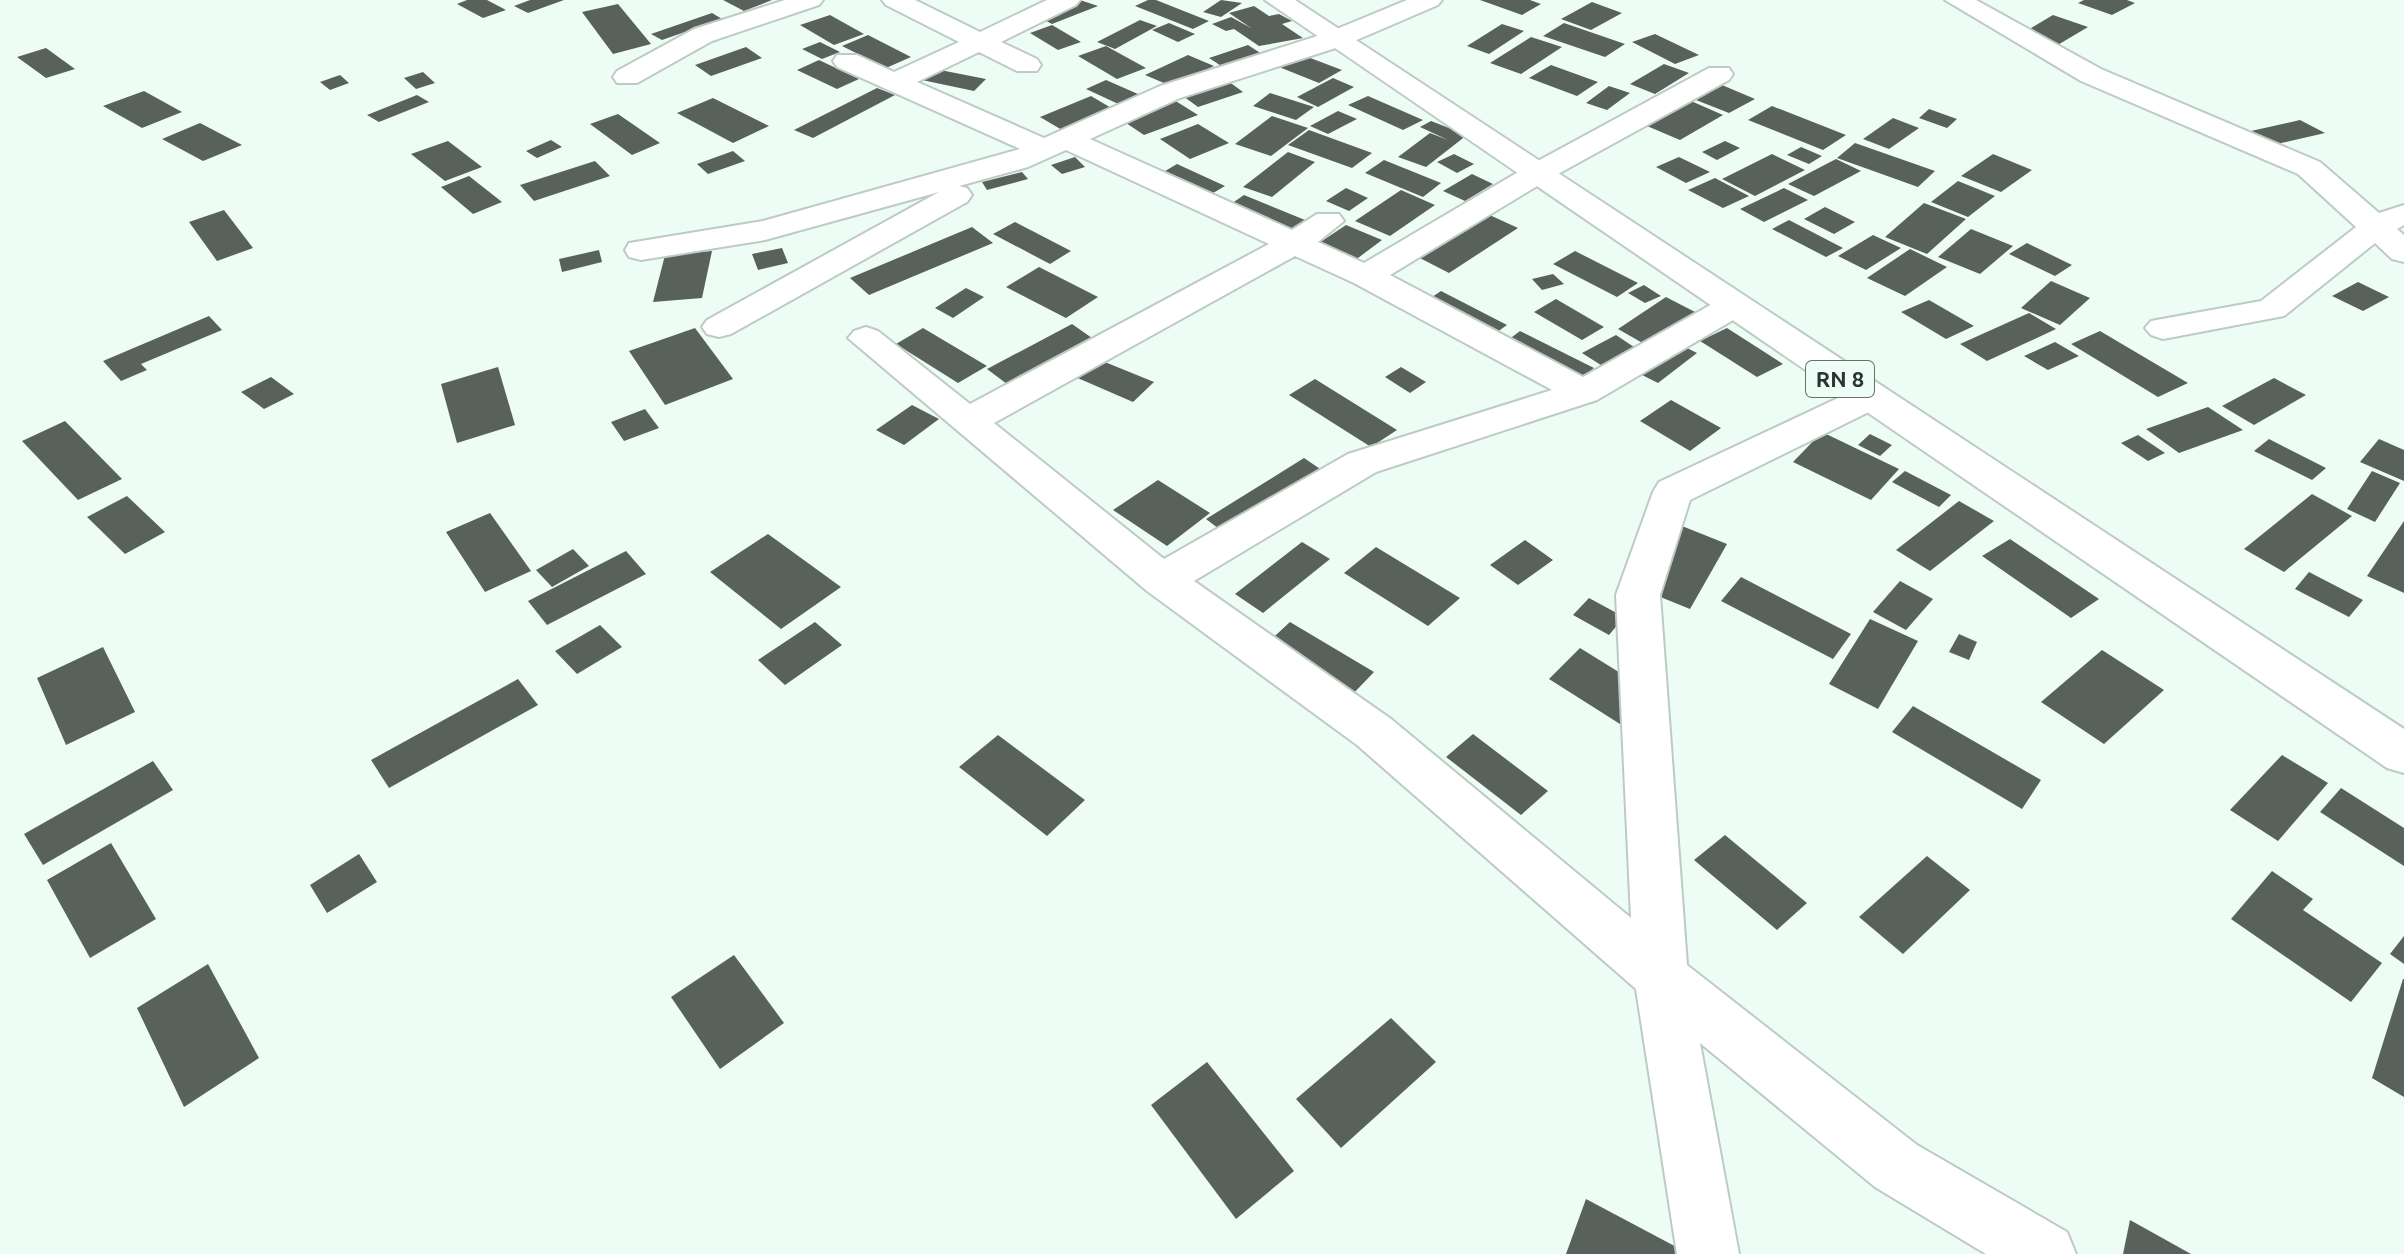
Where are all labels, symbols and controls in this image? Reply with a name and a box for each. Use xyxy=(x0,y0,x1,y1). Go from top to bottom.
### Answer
road number: RN 8 xyxy=(1806,361,1874,397)

